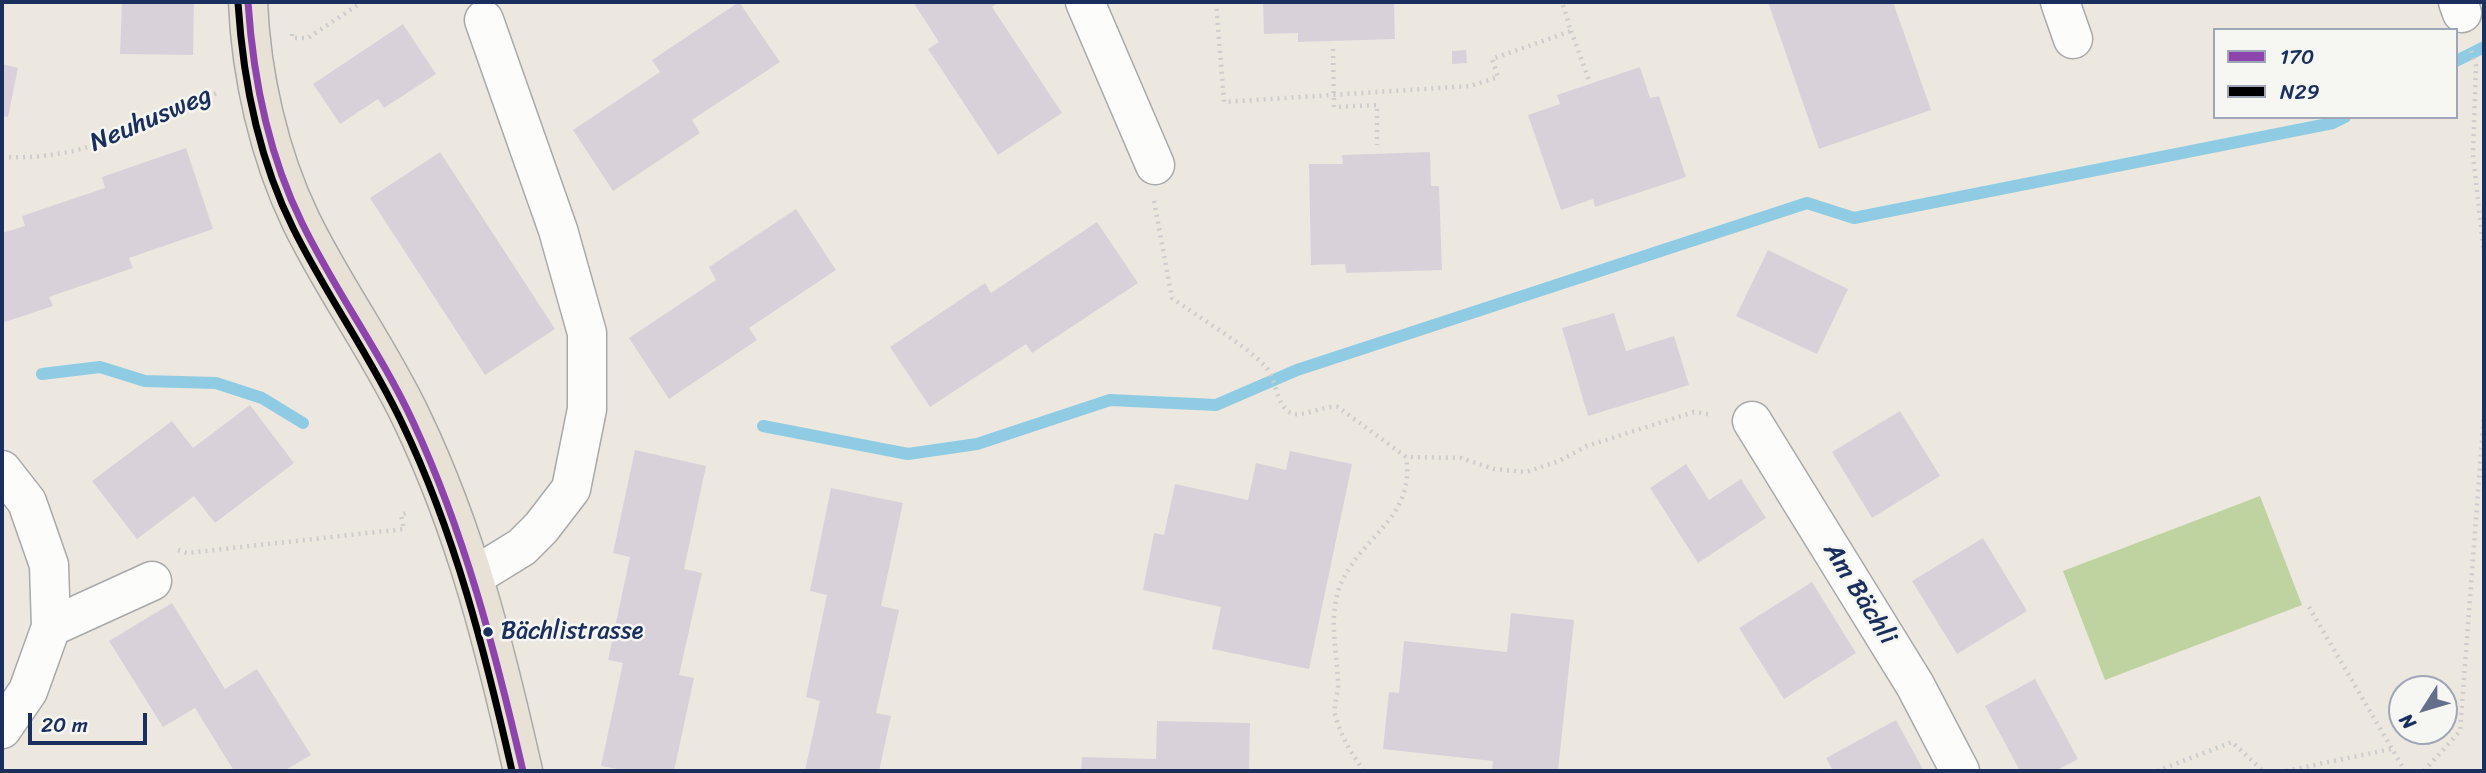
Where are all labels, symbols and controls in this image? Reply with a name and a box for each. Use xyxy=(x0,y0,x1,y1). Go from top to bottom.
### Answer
legend xyxy=(2213,28,2458,119)
text: 170 xyxy=(2280,38,2314,76)
text: N29 xyxy=(2280,73,2320,111)
street label: Neuhusweg xyxy=(85,80,217,160)
street label: Am Bächli xyxy=(1815,537,1903,651)
place label: Bächlistrasse xyxy=(501,618,643,646)
marker: Bächlistrasse xyxy=(481,625,495,639)
north arrow xyxy=(2388,675,2458,745)
scale bar xyxy=(32,700,150,744)
text: 20 m xyxy=(41,706,88,744)
text: N xyxy=(2390,707,2425,737)

